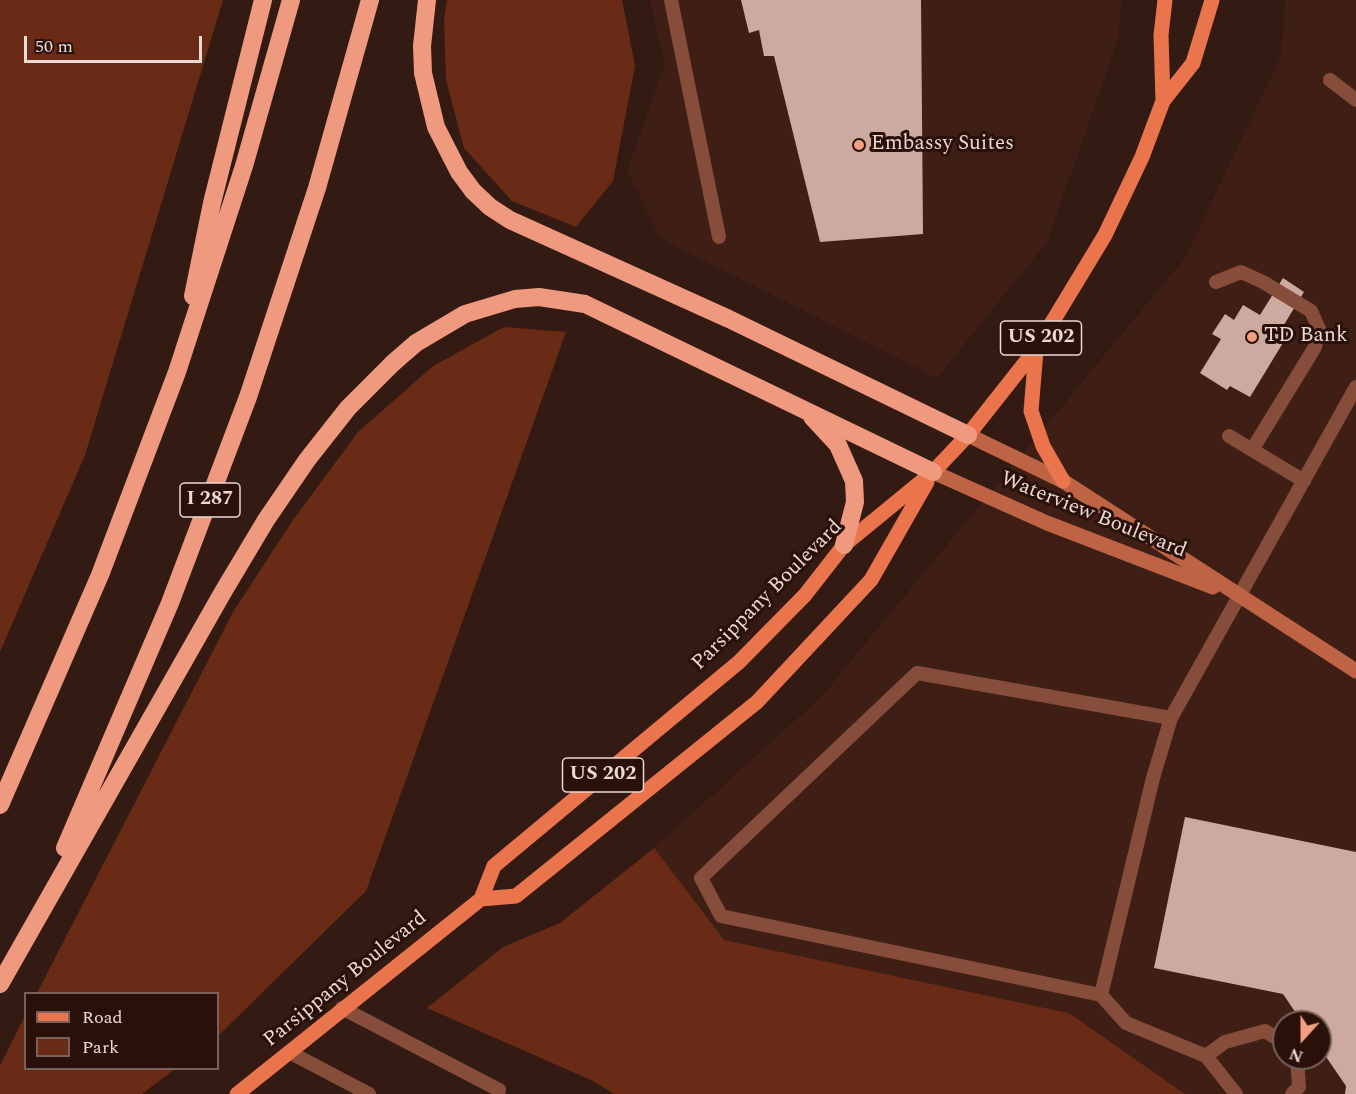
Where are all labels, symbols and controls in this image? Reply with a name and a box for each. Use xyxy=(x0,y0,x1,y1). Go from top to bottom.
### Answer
scale bar xyxy=(27,24,206,62)
text: 50 m xyxy=(35,33,73,60)
place label: Embassy Suites xyxy=(871,132,1014,158)
marker: Embassy Suites xyxy=(852,138,866,152)
road number: US 202 xyxy=(1000,321,1082,355)
place label: TD Bank xyxy=(1264,324,1348,350)
marker: TD Bank xyxy=(1245,330,1259,344)
street label: Waterview Boulevard xyxy=(996,467,1190,565)
road number: I 287 xyxy=(180,483,240,517)
street label: Parsippany Boulevard xyxy=(687,515,849,677)
road number: US 202 xyxy=(562,758,644,792)
street label: Parsippany Boulevard xyxy=(259,906,433,1054)
legend xyxy=(24,992,219,1070)
text: Road xyxy=(82,1004,123,1031)
north arrow xyxy=(1272,1010,1332,1070)
text: Park xyxy=(82,1034,119,1061)
text: N xyxy=(1286,1041,1307,1068)

